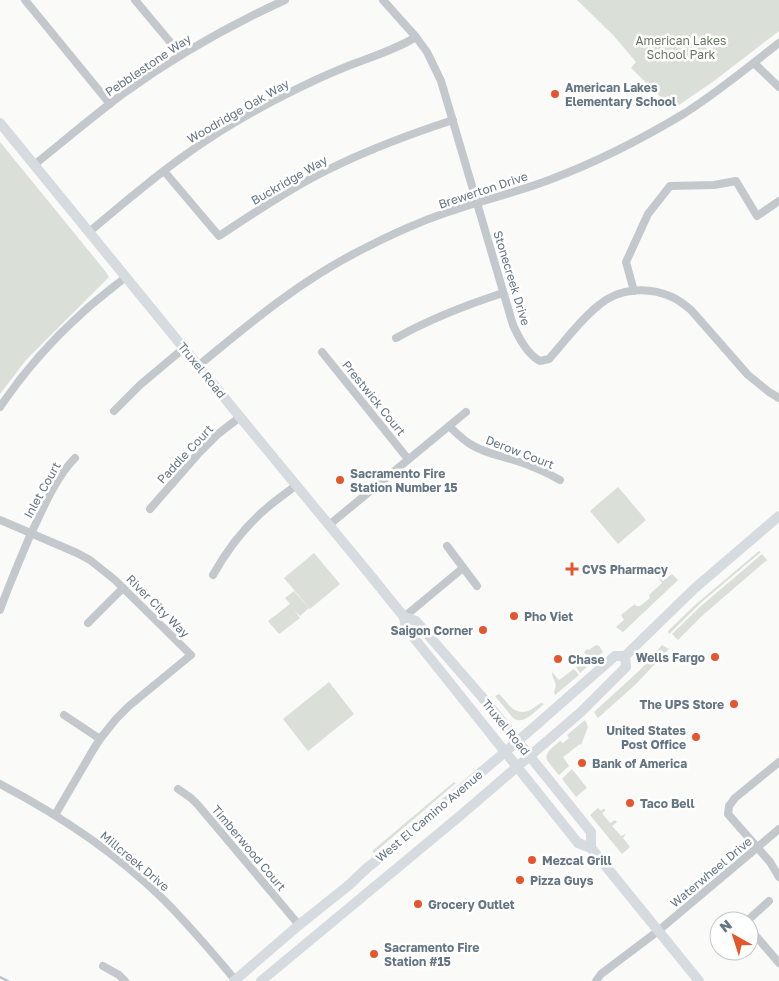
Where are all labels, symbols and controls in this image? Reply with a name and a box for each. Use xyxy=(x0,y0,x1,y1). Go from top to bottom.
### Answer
street label: Pebblestone Way xyxy=(102,31,194,99)
park label: American Lakes School Park xyxy=(636,33,726,62)
street label: Woodridge Oak Way xyxy=(184,76,292,146)
place label: American Lakes Elementary School xyxy=(565,80,676,109)
marker: American Lakes Elementary School xyxy=(549,88,561,100)
street label: Buckridge Way xyxy=(248,152,330,208)
street label: Brewerton Drive xyxy=(436,168,530,212)
street label: Stonecreek Drive xyxy=(490,229,534,327)
street label: Truxel Road xyxy=(175,339,229,401)
street label: Prestwick Court xyxy=(339,357,409,439)
street label: Paddle Court xyxy=(154,421,216,487)
street label: Derow Court xyxy=(484,432,557,472)
street label: Inlet Court xyxy=(20,459,64,521)
place label: Sacramento Fire Station Number 15 xyxy=(350,466,458,495)
marker: Sacramento Fire Station Number 15 xyxy=(334,474,346,486)
place label: CVS Pharmacy xyxy=(582,562,669,577)
marker: CVS Pharmacy xyxy=(566,563,578,575)
street label: River City Way xyxy=(123,571,193,641)
place label: Pho Viet xyxy=(524,609,573,624)
marker: Pho Viet xyxy=(508,610,520,622)
place label: Saigon Corner xyxy=(390,623,473,638)
marker: Saigon Corner xyxy=(477,624,489,636)
place label: Wells Fargo xyxy=(636,650,705,665)
marker: Wells Fargo xyxy=(709,651,721,663)
place label: Chase xyxy=(568,652,605,667)
marker: Chase xyxy=(552,653,564,665)
street label: Truxel Road xyxy=(479,696,533,758)
place label: The UPS Store xyxy=(640,697,724,712)
marker: The UPS Store xyxy=(728,698,740,710)
place label: United States Post Office xyxy=(606,723,686,752)
marker: United States Post Office xyxy=(690,731,702,743)
place label: Bank of America xyxy=(592,756,687,771)
marker: Bank of America xyxy=(576,757,588,769)
street label: West El Camino Avenue xyxy=(372,767,486,865)
place label: Taco Bell xyxy=(640,796,694,811)
marker: Taco Bell xyxy=(624,797,636,809)
street label: Timberwood Court xyxy=(209,802,289,894)
street label: Millcreek Drive xyxy=(97,828,173,894)
street label: Waterwheel Drive xyxy=(667,833,755,911)
place label: Mezcal Grill xyxy=(542,853,611,868)
marker: Mezcal Grill xyxy=(526,854,538,866)
place label: Pizza Guys xyxy=(530,873,594,888)
marker: Pizza Guys xyxy=(514,874,526,886)
place label: Grocery Outlet xyxy=(428,897,515,912)
marker: Grocery Outlet xyxy=(412,898,424,910)
north arrow xyxy=(709,911,759,961)
text: N xyxy=(716,916,735,935)
place label: Sacramento Fire Station #15 xyxy=(384,940,479,969)
marker: Sacramento Fire Station #15 xyxy=(368,948,380,960)

